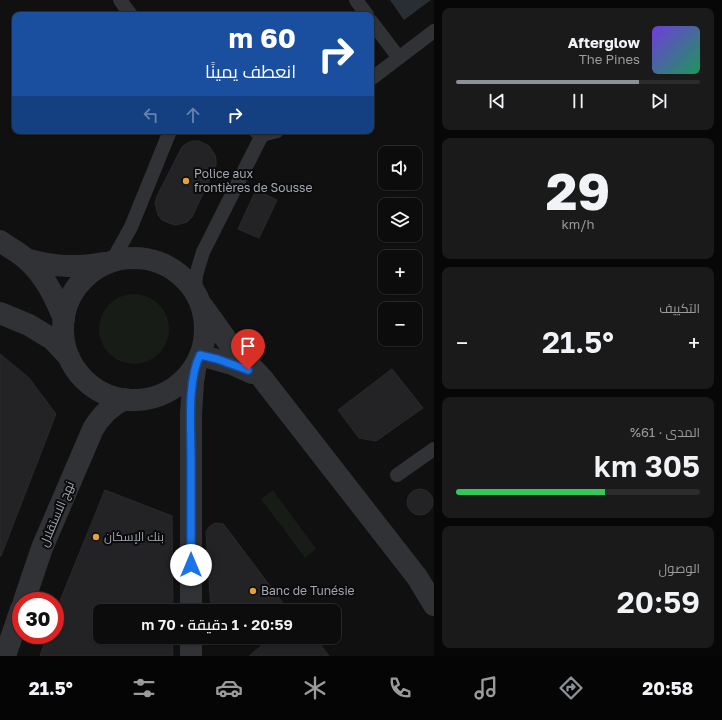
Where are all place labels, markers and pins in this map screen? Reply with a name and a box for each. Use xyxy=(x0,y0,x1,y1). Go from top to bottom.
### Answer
place label: Police aux frontières de Sousse xyxy=(194,166,312,195)
marker: Police aux frontières de Sousse xyxy=(181,176,191,186)
pin xyxy=(231,329,265,370)
place label: بنك الإسكان xyxy=(104,529,164,544)
marker: بنك الإسكان xyxy=(91,532,101,542)
place label: Banc de Tunésie xyxy=(261,583,355,598)
marker: Banc de Tunésie xyxy=(248,586,258,596)

